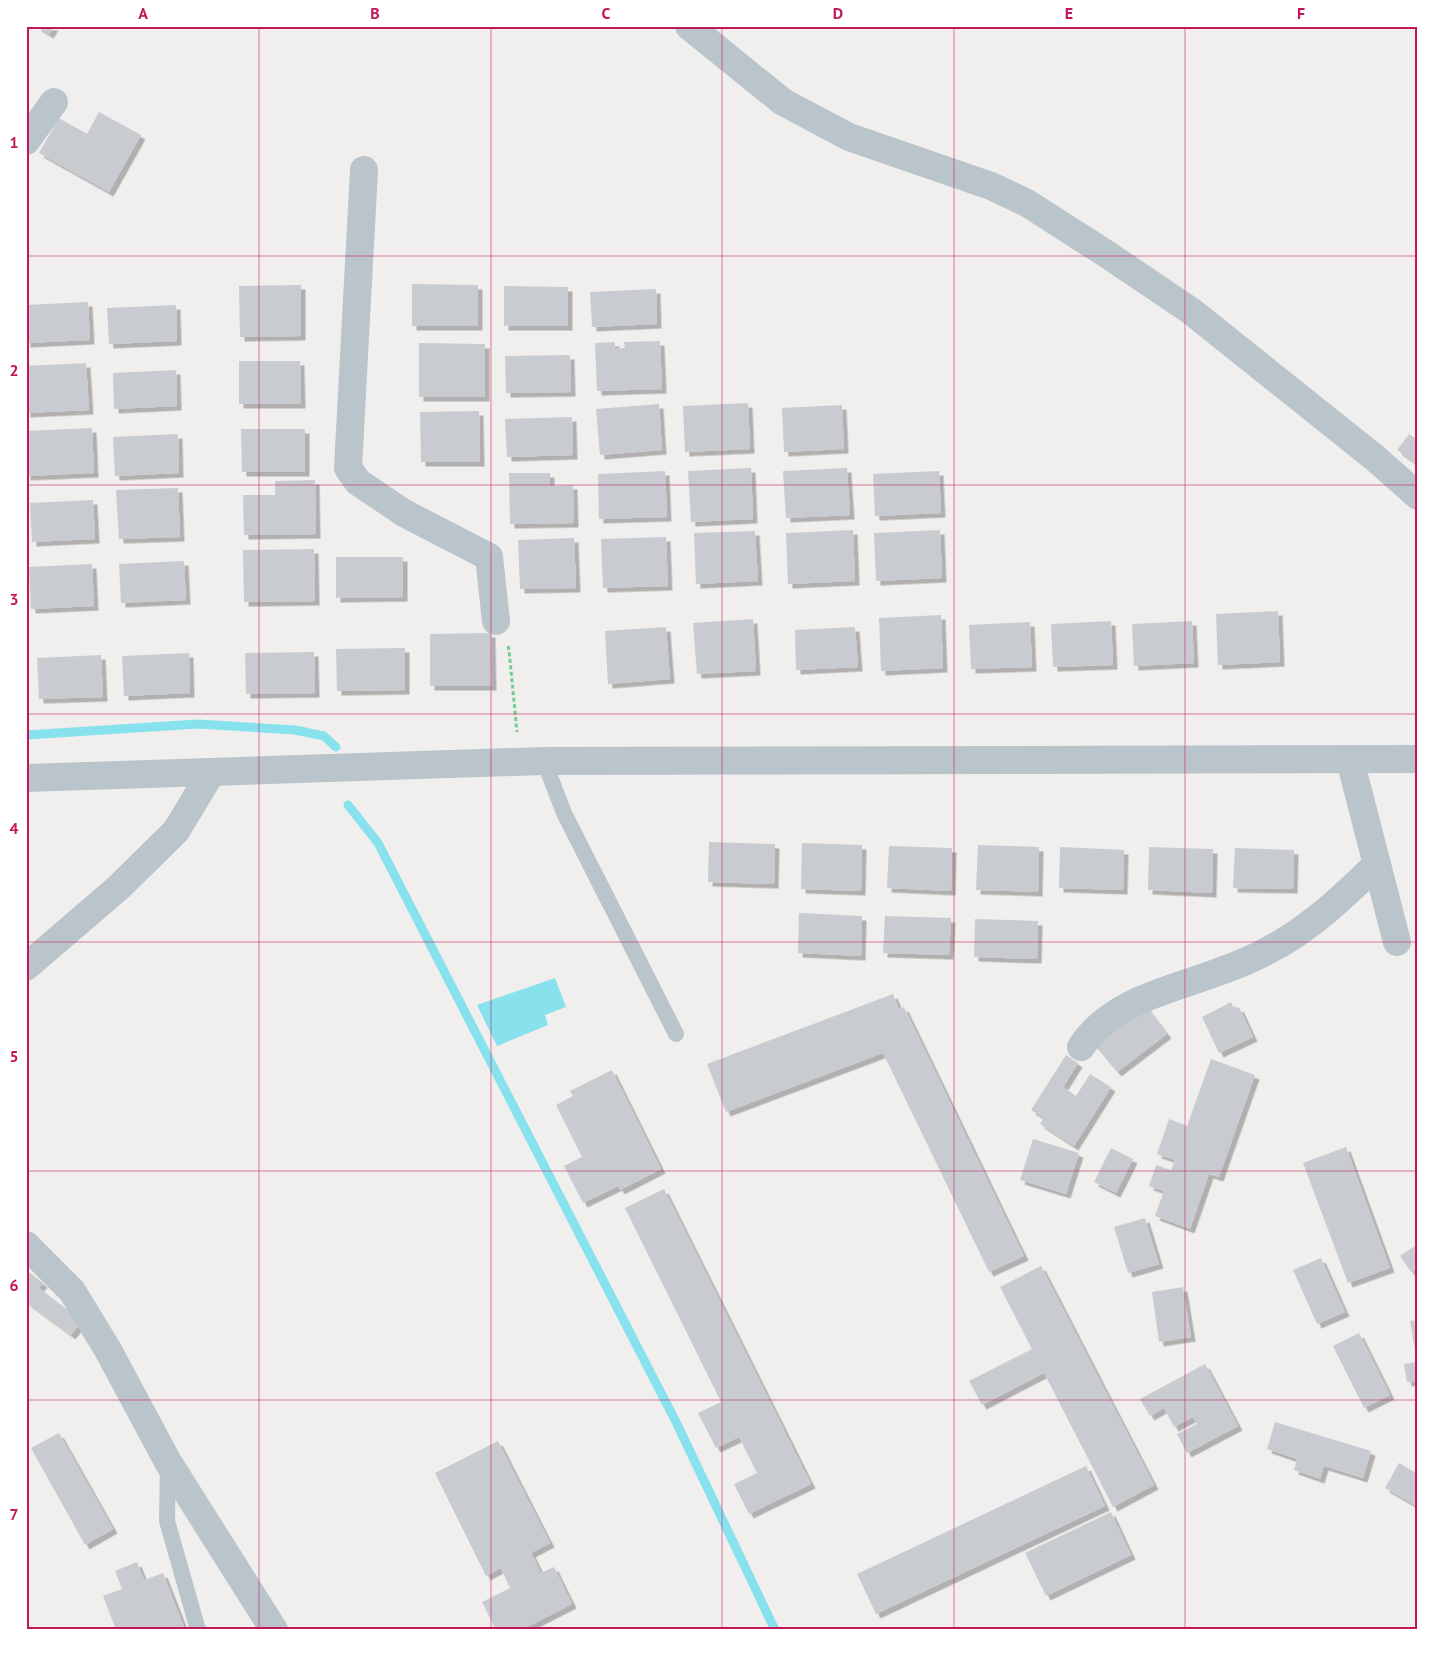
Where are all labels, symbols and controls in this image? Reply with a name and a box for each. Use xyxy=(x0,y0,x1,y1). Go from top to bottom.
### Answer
text: A xyxy=(138,3,148,23)
text: B xyxy=(370,3,380,23)
text: C xyxy=(602,3,611,23)
text: D xyxy=(833,3,843,23)
text: E xyxy=(1065,3,1073,23)
text: F xyxy=(1297,3,1305,23)
text: 1 xyxy=(9,132,19,152)
text: 2 xyxy=(9,360,19,380)
text: 3 xyxy=(9,589,19,609)
text: 4 xyxy=(9,818,19,838)
text: 5 xyxy=(9,1046,19,1066)
text: 6 xyxy=(9,1275,19,1295)
text: 7 xyxy=(9,1504,19,1524)

